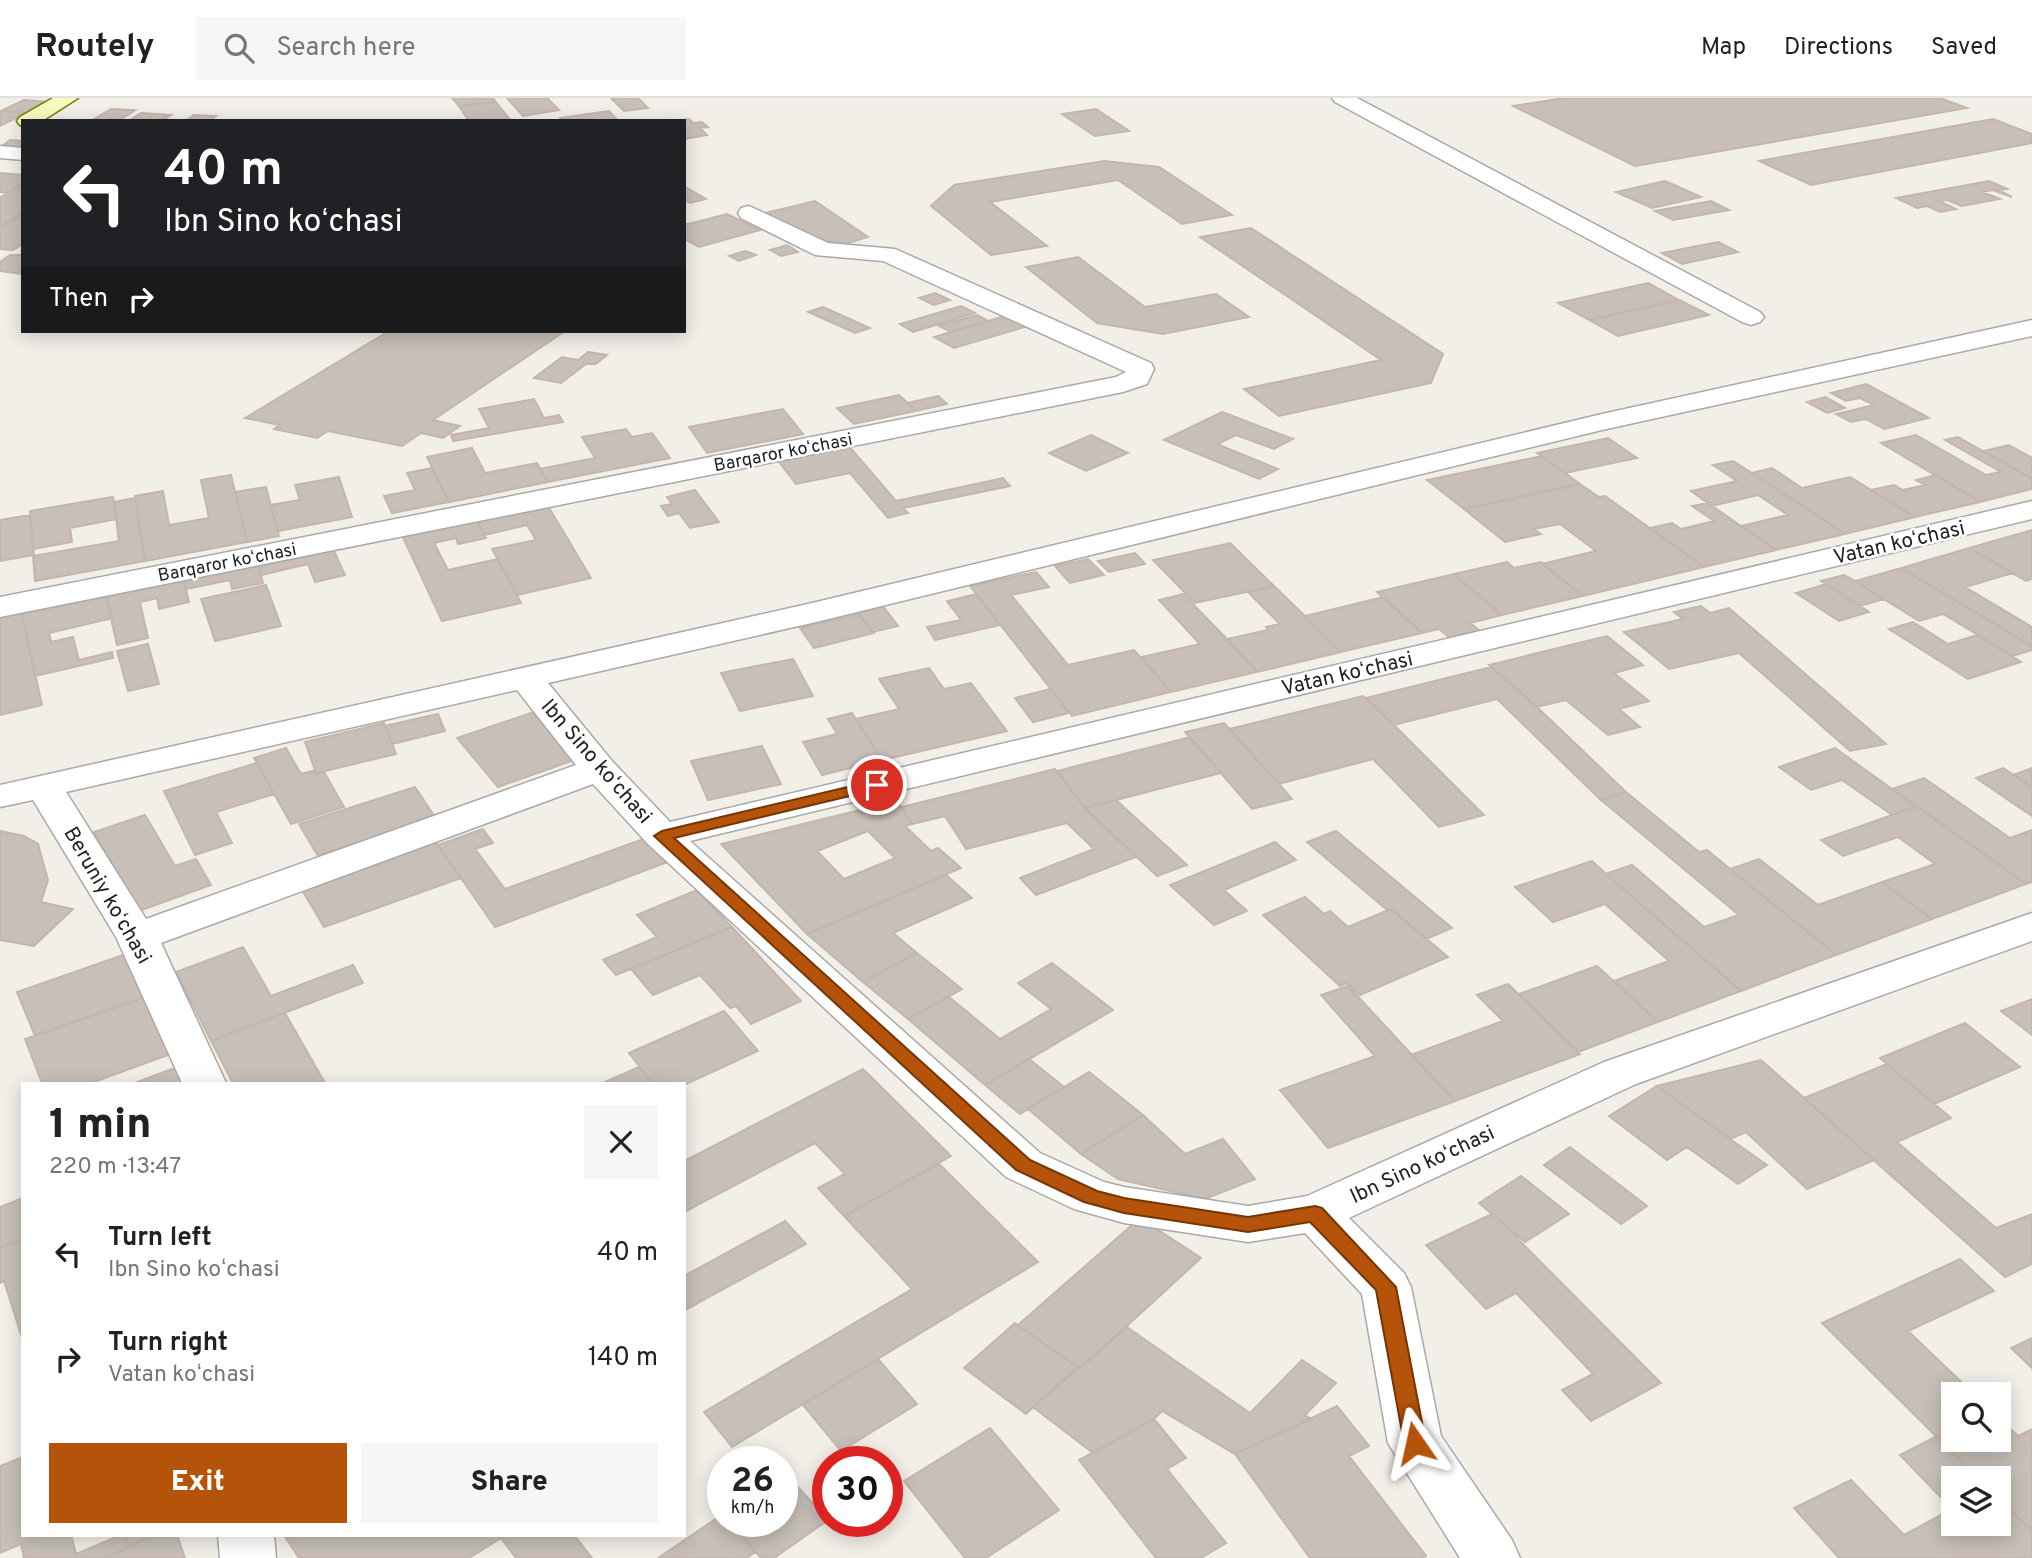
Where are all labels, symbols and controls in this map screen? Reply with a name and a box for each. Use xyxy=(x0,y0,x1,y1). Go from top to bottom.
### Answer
search box xyxy=(196,17,686,80)
text: Routely xyxy=(35,27,154,69)
icon: search xyxy=(220,29,258,67)
text: Search here xyxy=(276,32,415,65)
text: Map xyxy=(1701,33,1746,63)
text: Directions xyxy=(1784,33,1893,63)
text: Saved xyxy=(1931,33,1997,63)
text: 40 m xyxy=(164,141,283,203)
icon: left xyxy=(49,147,140,238)
text: Ibn Sino koʻchasi xyxy=(164,203,403,243)
icon: right xyxy=(122,280,160,318)
text: Then xyxy=(49,283,108,316)
street label: Barqaror koʻchasi xyxy=(712,429,855,478)
street label: Vatan koʻchasi xyxy=(1831,515,1968,572)
street label: Barqaror koʻchasi xyxy=(156,539,299,588)
street label: Vatan koʻchasi xyxy=(1279,646,1416,703)
street label: Ibn Sino koʻchasi xyxy=(534,694,657,830)
pin xyxy=(847,755,907,815)
icon: arrive xyxy=(858,766,896,804)
street label: Beruniy koʻchasi xyxy=(56,822,157,969)
text: 1 min xyxy=(49,1100,152,1153)
button: close xyxy=(584,1105,658,1179)
street label: Ibn Sino koʻchasi xyxy=(1346,1120,1499,1211)
text: 220 m · 13:47 xyxy=(49,1153,181,1182)
text: Turn left xyxy=(108,1222,212,1255)
icon: left xyxy=(49,1235,87,1273)
text: 40 m xyxy=(597,1237,658,1270)
text: Ibn Sino koʻchasi xyxy=(108,1256,280,1285)
text: Turn right xyxy=(108,1327,228,1360)
icon: right xyxy=(49,1340,87,1378)
text: 140 m xyxy=(588,1342,658,1375)
text: Vatan koʻchasi xyxy=(108,1361,255,1390)
map controls xyxy=(1941,1382,2011,1536)
button: search xyxy=(1941,1382,2011,1452)
position arrow xyxy=(1378,1406,1452,1480)
button: Exit xyxy=(49,1443,347,1523)
button: Share xyxy=(361,1443,658,1523)
speed limit sign: 30 xyxy=(812,1446,903,1537)
text: 26 xyxy=(731,1460,774,1504)
button: layers xyxy=(1941,1466,2011,1536)
text: km/h xyxy=(731,1497,774,1520)

